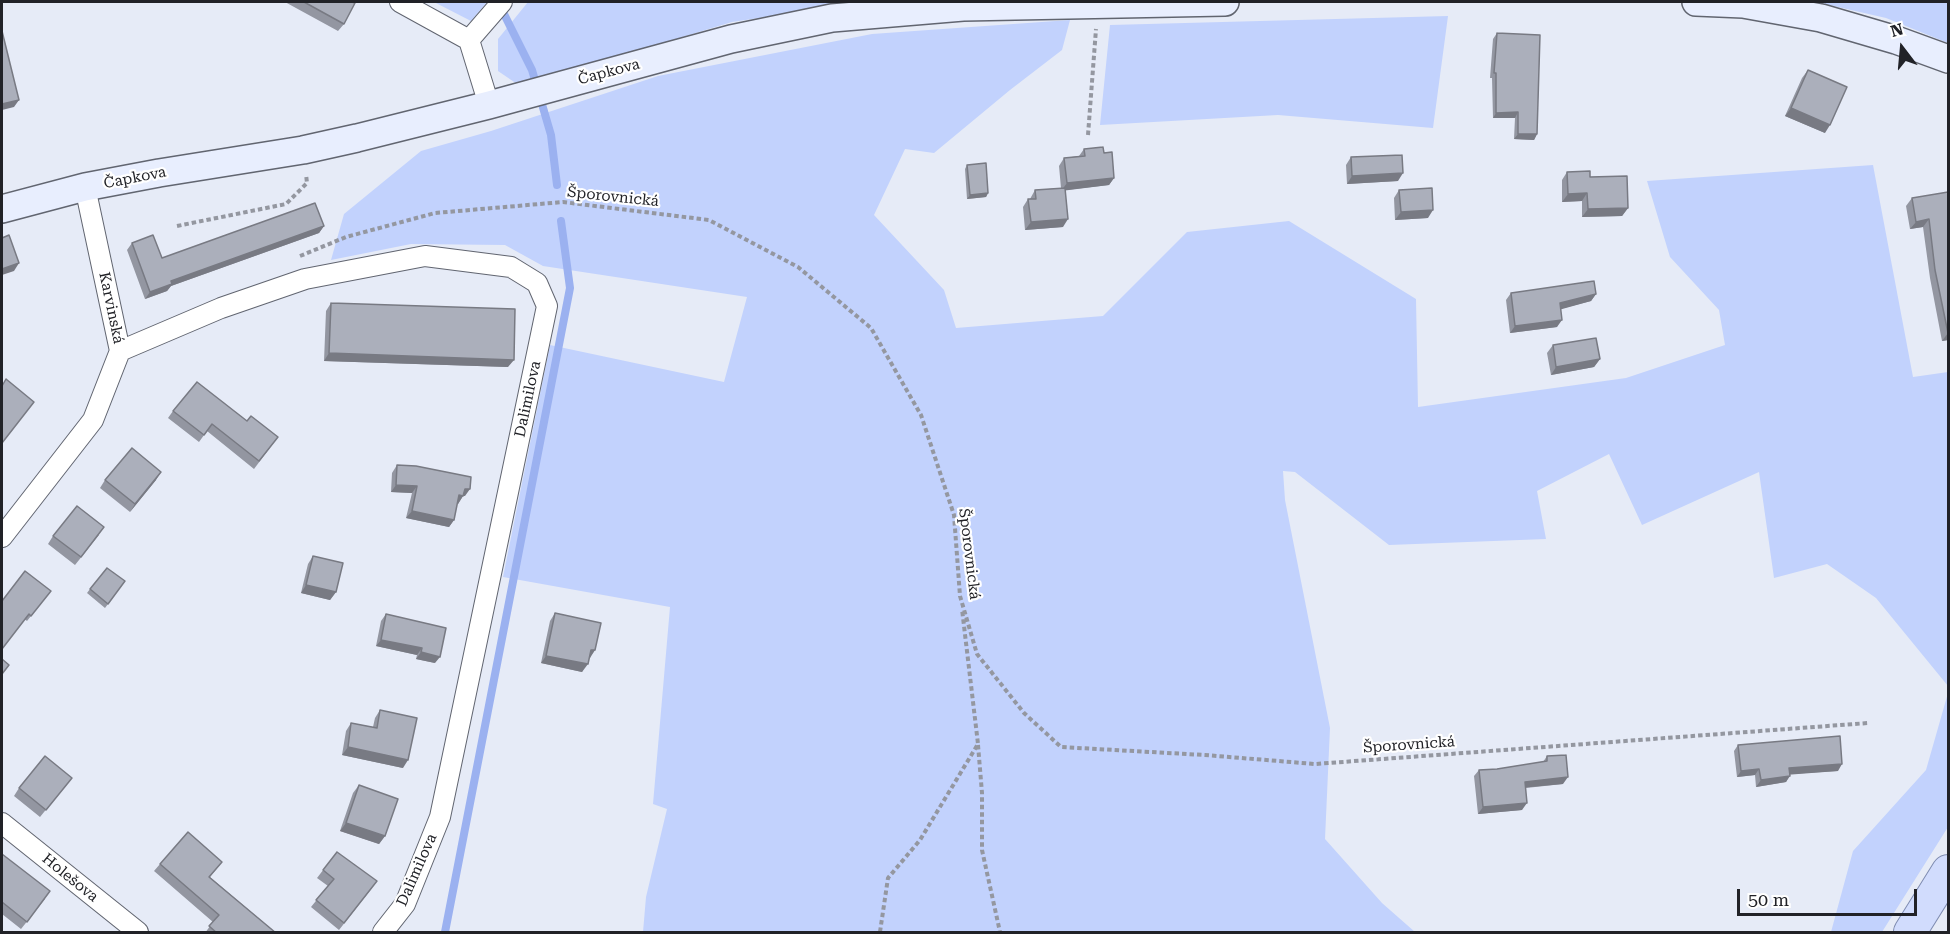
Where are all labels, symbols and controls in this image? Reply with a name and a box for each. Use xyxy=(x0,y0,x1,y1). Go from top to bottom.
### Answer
north arrow xyxy=(1872,18,1932,78)
text: N xyxy=(1888,19,1905,41)
street label: Čapkova xyxy=(576,55,642,89)
street label: Čapkova xyxy=(102,163,168,193)
street label: Šporovnická xyxy=(566,183,660,211)
street label: Karvinská xyxy=(95,271,127,345)
street label: Dalimilova xyxy=(511,359,545,439)
street label: Šporovnická xyxy=(954,507,984,601)
street label: Šporovnická xyxy=(1363,733,1455,757)
street label: Dalimilova xyxy=(393,831,441,909)
street label: Holešova xyxy=(38,850,102,906)
scale bar xyxy=(1740,877,1920,915)
text: 50 m xyxy=(1748,889,1789,910)

